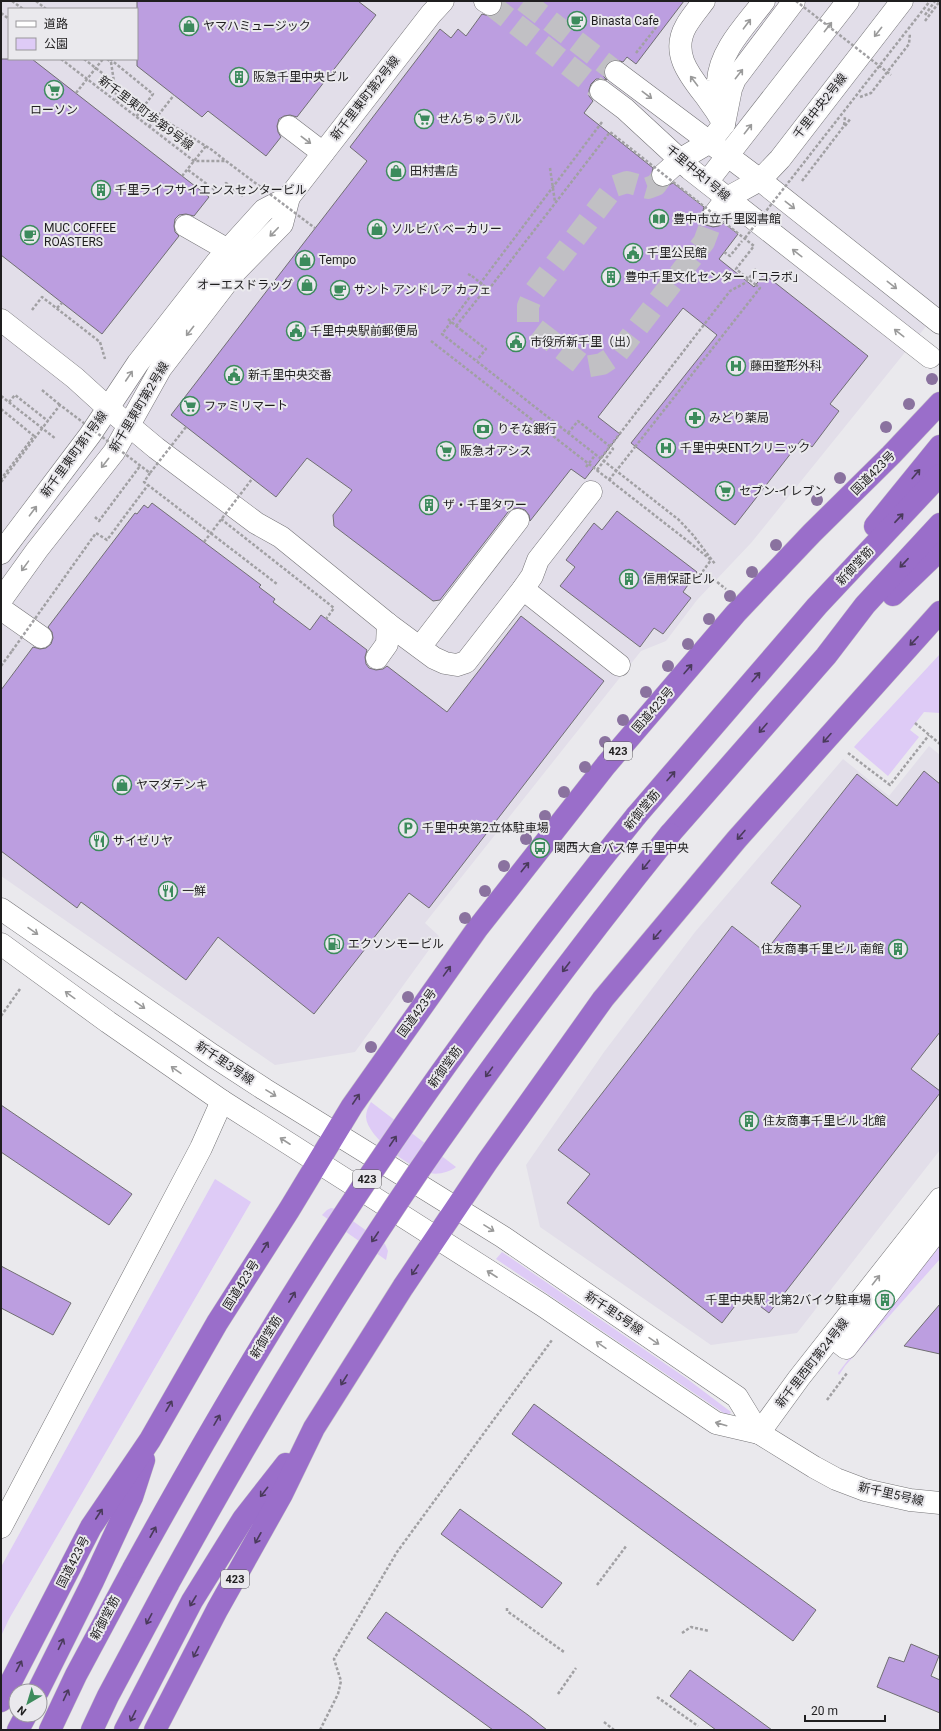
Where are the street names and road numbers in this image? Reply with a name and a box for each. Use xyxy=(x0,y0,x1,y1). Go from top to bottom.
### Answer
street label: 新千里東町第2号線 xyxy=(328,53,402,143)
street label: 千里中央2号線 xyxy=(790,71,850,141)
street label: 新千里東町歩第9号線 xyxy=(96,73,196,153)
street label: 千里中央1号線 xyxy=(663,142,733,204)
street label: 新千里東町第2号線 xyxy=(107,359,171,455)
street label: 新千里東町第1号線 xyxy=(38,408,110,500)
street label: 国道423号 xyxy=(848,448,898,498)
street label: 新御堂筋 xyxy=(834,544,876,588)
street label: 国道423号 xyxy=(629,684,677,736)
road number: 423 xyxy=(604,742,632,760)
street label: 新御堂筋 xyxy=(621,787,663,833)
street label: 国道423号 xyxy=(395,986,439,1040)
street label: 新千里3号線 xyxy=(193,1039,257,1087)
street label: 新御堂筋 xyxy=(425,1043,465,1091)
road number: 423 xyxy=(353,1170,381,1188)
street label: 国道423号 xyxy=(220,1257,262,1313)
street label: 新千里5号線 xyxy=(582,1289,646,1337)
street label: 新御堂筋 xyxy=(247,1313,285,1361)
street label: 新千里西町第24号線 xyxy=(773,1316,851,1410)
street label: 新千里5号線 xyxy=(857,1480,925,1508)
street label: 国道423号 xyxy=(54,1534,92,1590)
road number: 423 xyxy=(221,1570,249,1588)
street label: 新御堂筋 xyxy=(88,1594,122,1642)

